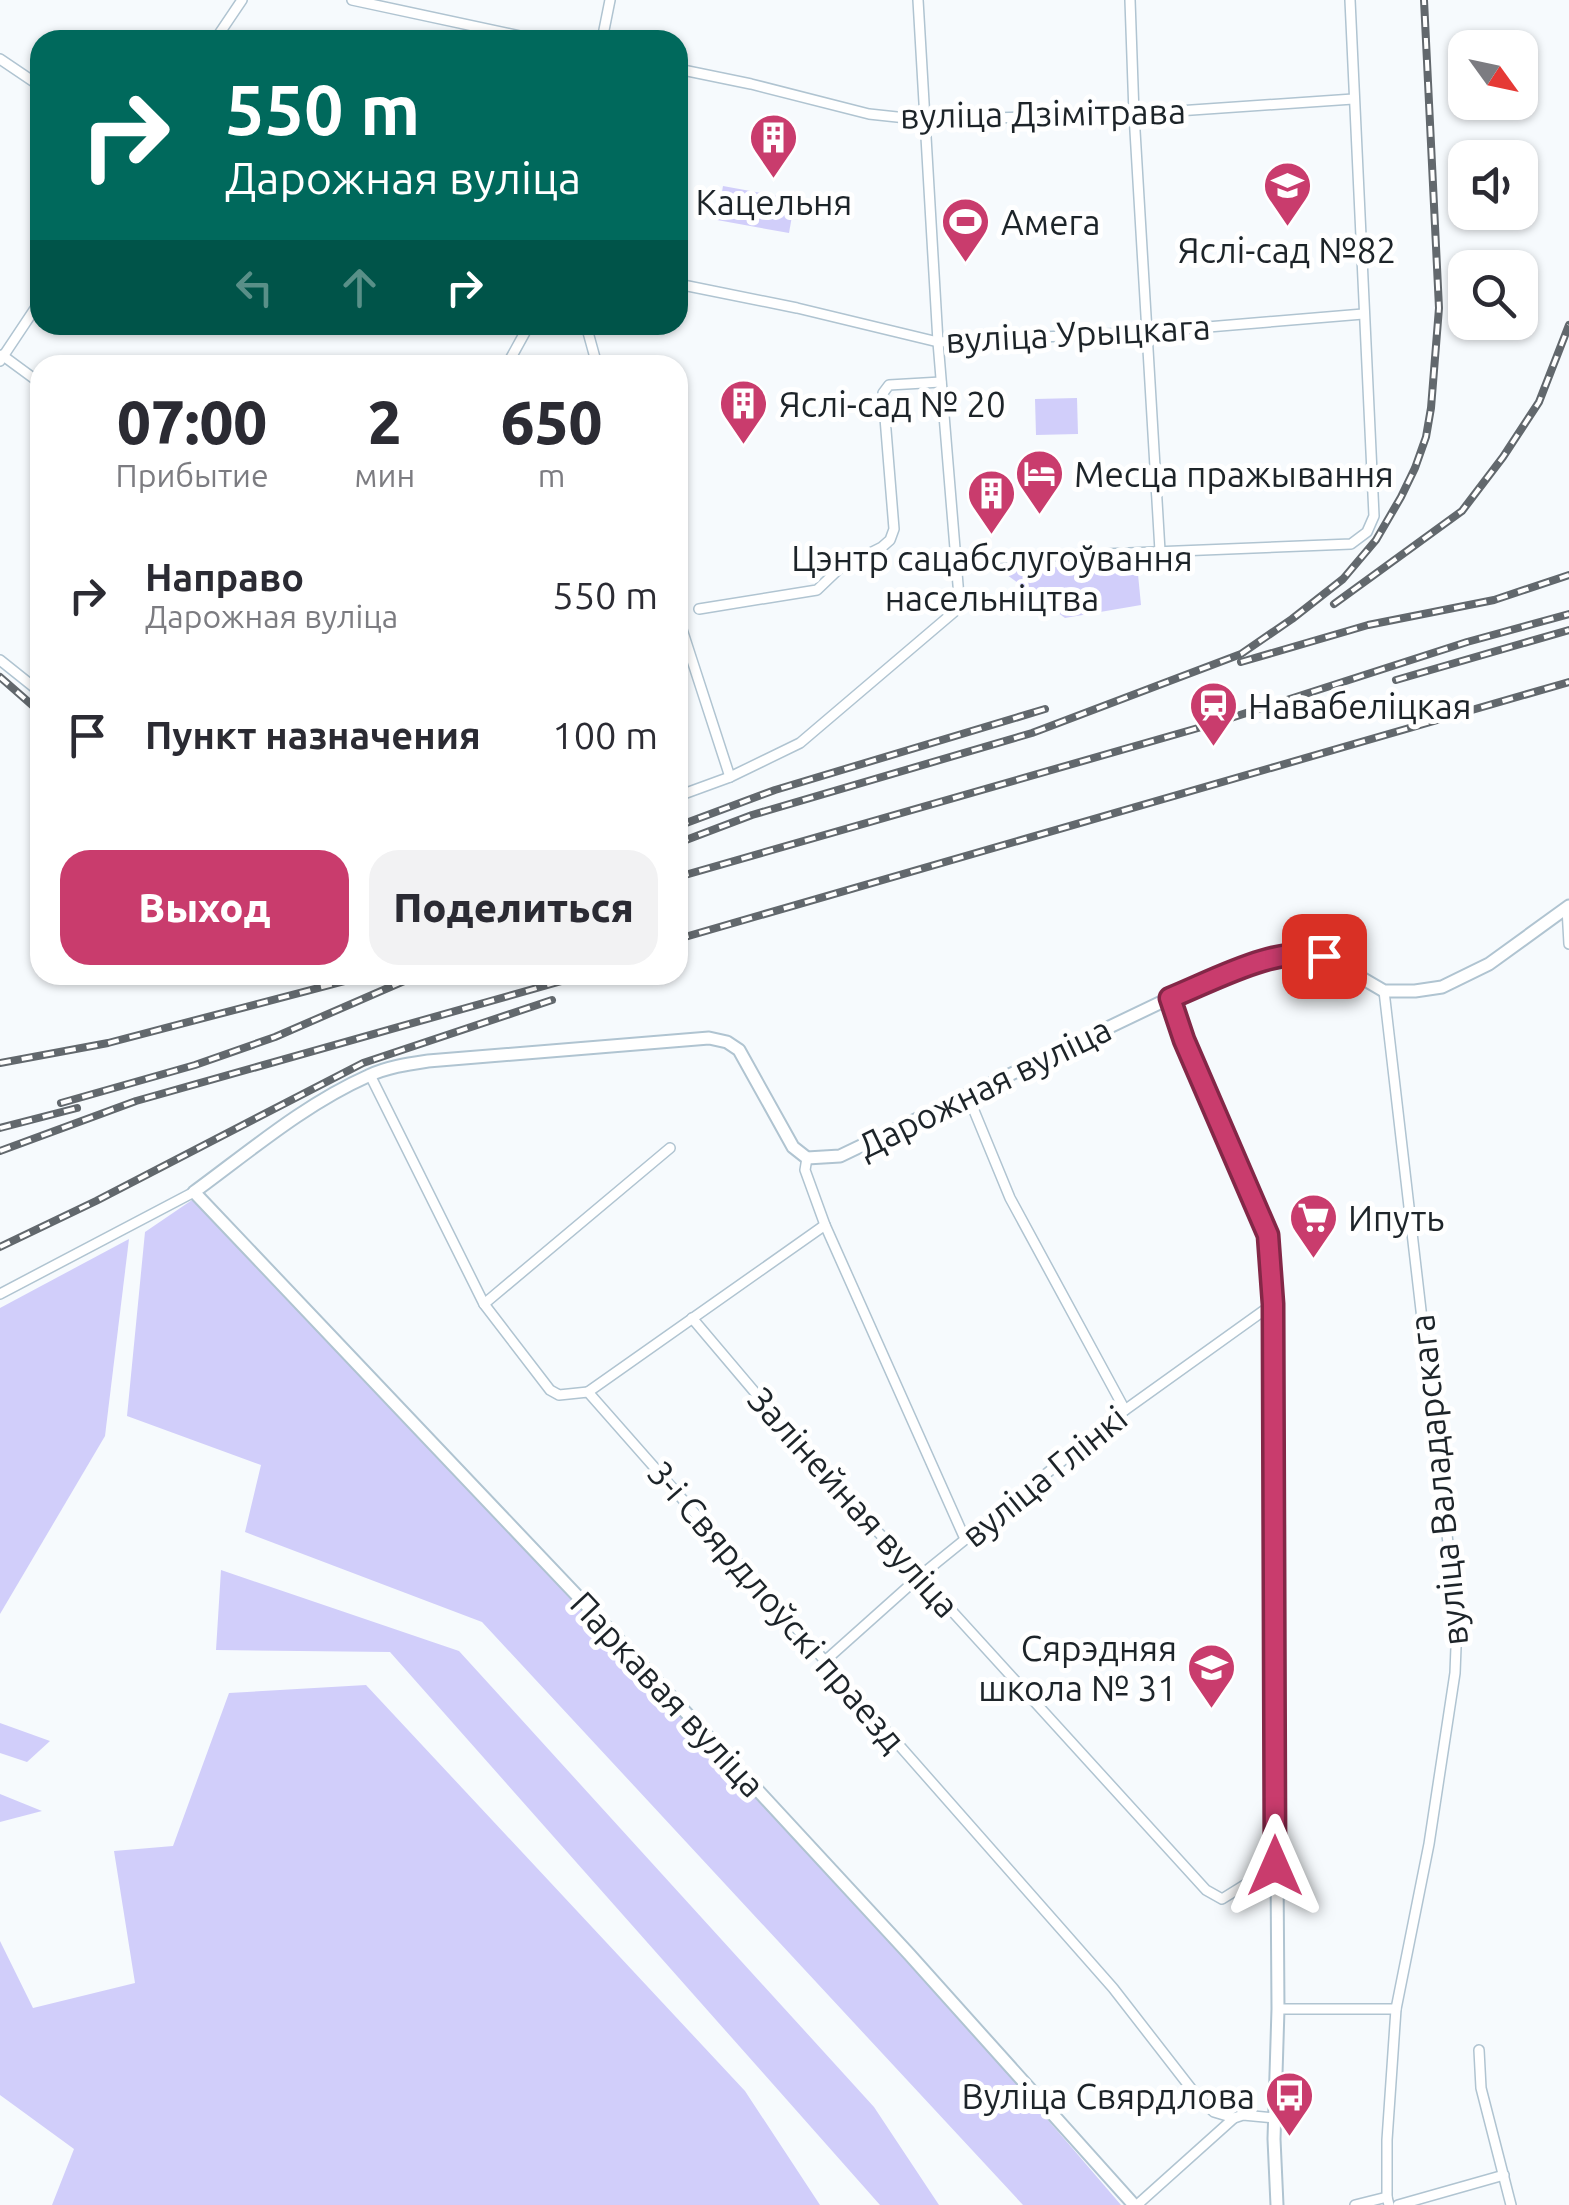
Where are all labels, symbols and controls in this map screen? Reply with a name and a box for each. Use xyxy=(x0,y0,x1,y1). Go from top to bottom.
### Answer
north arrow xyxy=(1448,30,1538,120)
map controls xyxy=(1448,30,1538,340)
icon: right xyxy=(60,70,190,200)
text: 550 m xyxy=(225,70,420,148)
street label: вуліца Дзімітрава xyxy=(900,91,1186,135)
building icon: Кацельня xyxy=(748,112,800,180)
button: sound xyxy=(1448,140,1538,230)
text: Дарожная вуліца xyxy=(225,152,581,203)
school or university icon: Яслі-сад №82 xyxy=(1261,160,1313,228)
place label: Кацельня xyxy=(696,182,852,222)
sports icon: Амега xyxy=(940,196,992,264)
place label: Амега xyxy=(1001,202,1101,242)
place label: Яслі-сад №82 xyxy=(1178,230,1396,270)
button: search xyxy=(1448,250,1538,340)
icon: left xyxy=(227,260,282,315)
icon: ahead xyxy=(332,260,387,315)
icon: right xyxy=(437,260,492,315)
street label: вуліца Урыцкага xyxy=(945,306,1211,360)
building icon: Яслі-сад № 20 xyxy=(718,378,770,446)
place label: Яслі-сад № 20 xyxy=(779,384,1006,424)
text: 07:00 xyxy=(117,388,267,455)
text: 2 xyxy=(368,388,402,455)
text: 650 xyxy=(501,388,602,455)
hotel icon: Месца пражывання xyxy=(1013,448,1065,516)
place label: Месца пражывання xyxy=(1074,454,1394,494)
text: Прибытие xyxy=(116,457,269,493)
text: мин xyxy=(354,457,415,493)
text: m xyxy=(538,457,565,493)
building icon: Цэнтр сацабслугоўвання насельніцтва xyxy=(966,468,1018,536)
place label: Цэнтр сацабслугоўвання насельніцтва xyxy=(791,538,1193,618)
text: Направо xyxy=(145,556,304,598)
icon: right xyxy=(60,568,115,623)
text: 550 m xyxy=(552,574,658,616)
text: Дарожная вуліца xyxy=(145,598,398,634)
station icon: Навабеліцкая xyxy=(1187,680,1239,748)
place label: Навабеліцкая xyxy=(1248,686,1472,726)
icon: arrive xyxy=(60,708,115,763)
text: Пункт назначения xyxy=(145,714,481,756)
text: 100 m xyxy=(552,714,658,756)
button: Выход xyxy=(60,850,349,965)
button: Поделиться xyxy=(369,850,658,965)
pin xyxy=(1282,914,1367,999)
icon: arrive xyxy=(1297,929,1352,984)
street label: Дарожная вуліца xyxy=(851,1008,1117,1166)
supermarket icon: Ипуть xyxy=(1287,1192,1339,1260)
place label: Ипуть xyxy=(1348,1198,1444,1238)
street label: вуліца Валадарскага xyxy=(1401,1312,1475,1648)
street label: Залінейная вуліца xyxy=(740,1379,968,1625)
street label: вуліца Глінкі xyxy=(953,1397,1135,1555)
street label: 3-і Свярдлоўскі праезд xyxy=(640,1453,914,1759)
street label: Паркавая вуліца xyxy=(563,1583,773,1805)
place label: Сярэдняя школа № 31 xyxy=(978,1628,1177,1708)
school or university icon: Сярэдняя школа № 31 xyxy=(1186,1642,1238,1710)
position arrow xyxy=(1223,1814,1327,1918)
bus stop icon: Вуліца Свярдлова xyxy=(1264,2070,1316,2138)
place label: Вуліца Свярдлова xyxy=(962,2076,1255,2116)

